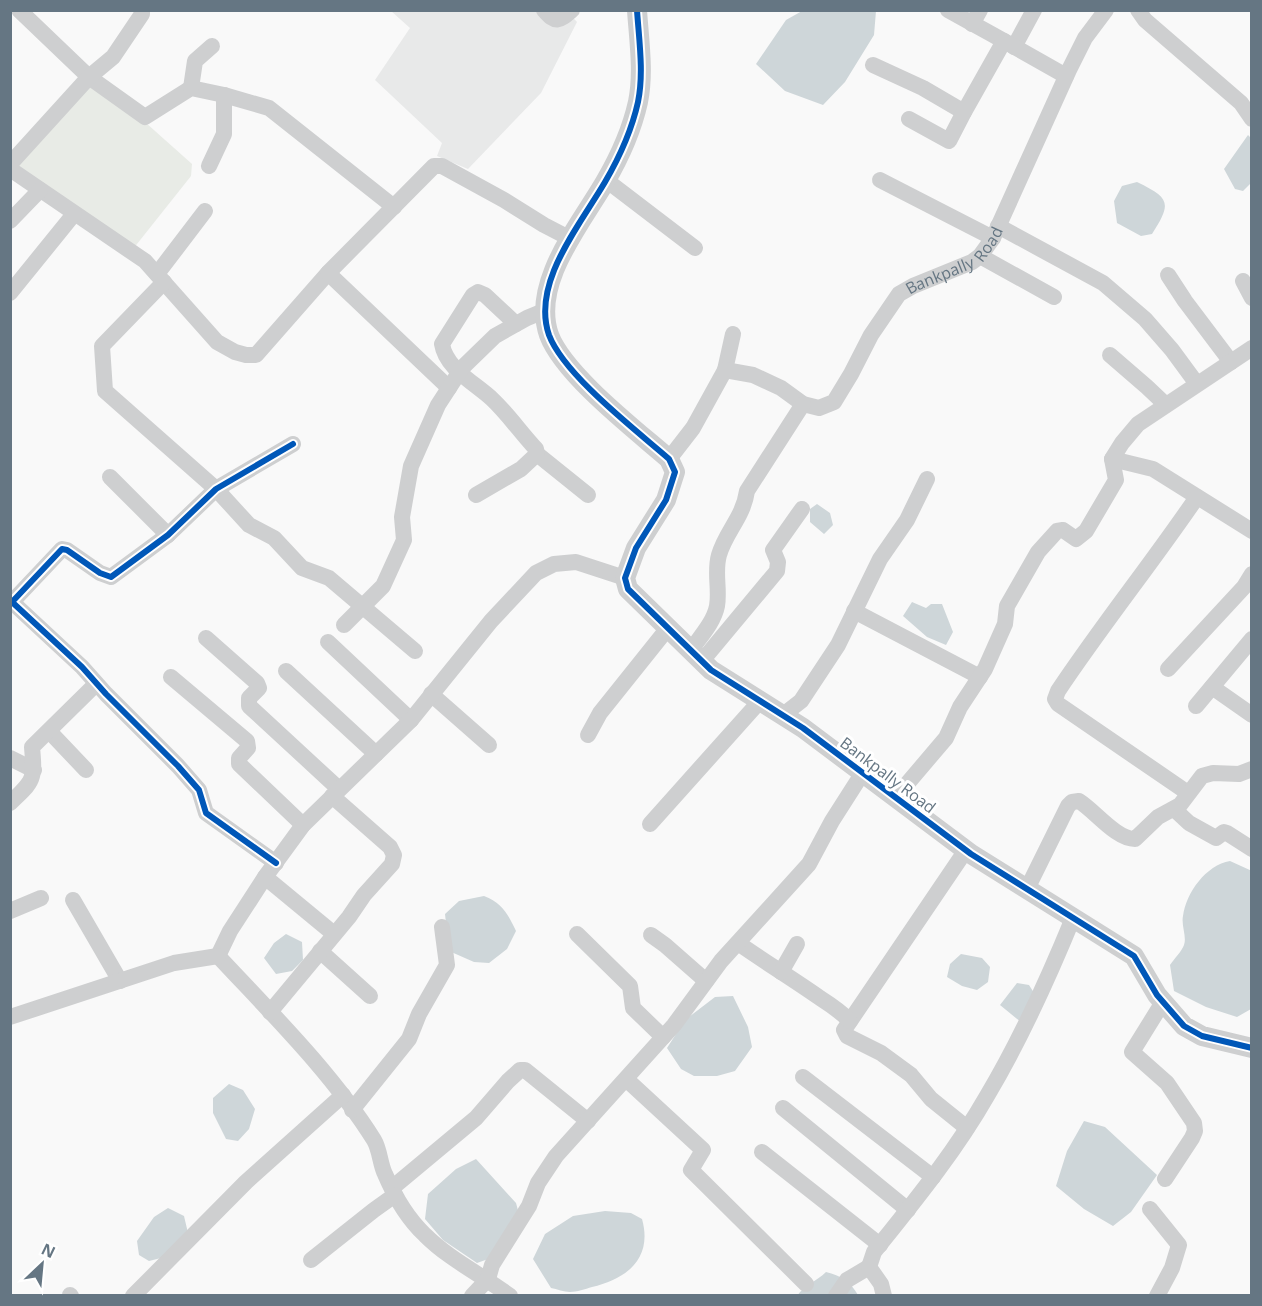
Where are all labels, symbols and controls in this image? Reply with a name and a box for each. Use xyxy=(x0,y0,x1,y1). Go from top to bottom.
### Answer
street label: Bankpally Road xyxy=(901,223,1008,299)
street label: Bankpally Road xyxy=(836,732,940,818)
north arrow xyxy=(12,1234,72,1294)
text: N xyxy=(38,1238,59,1263)

